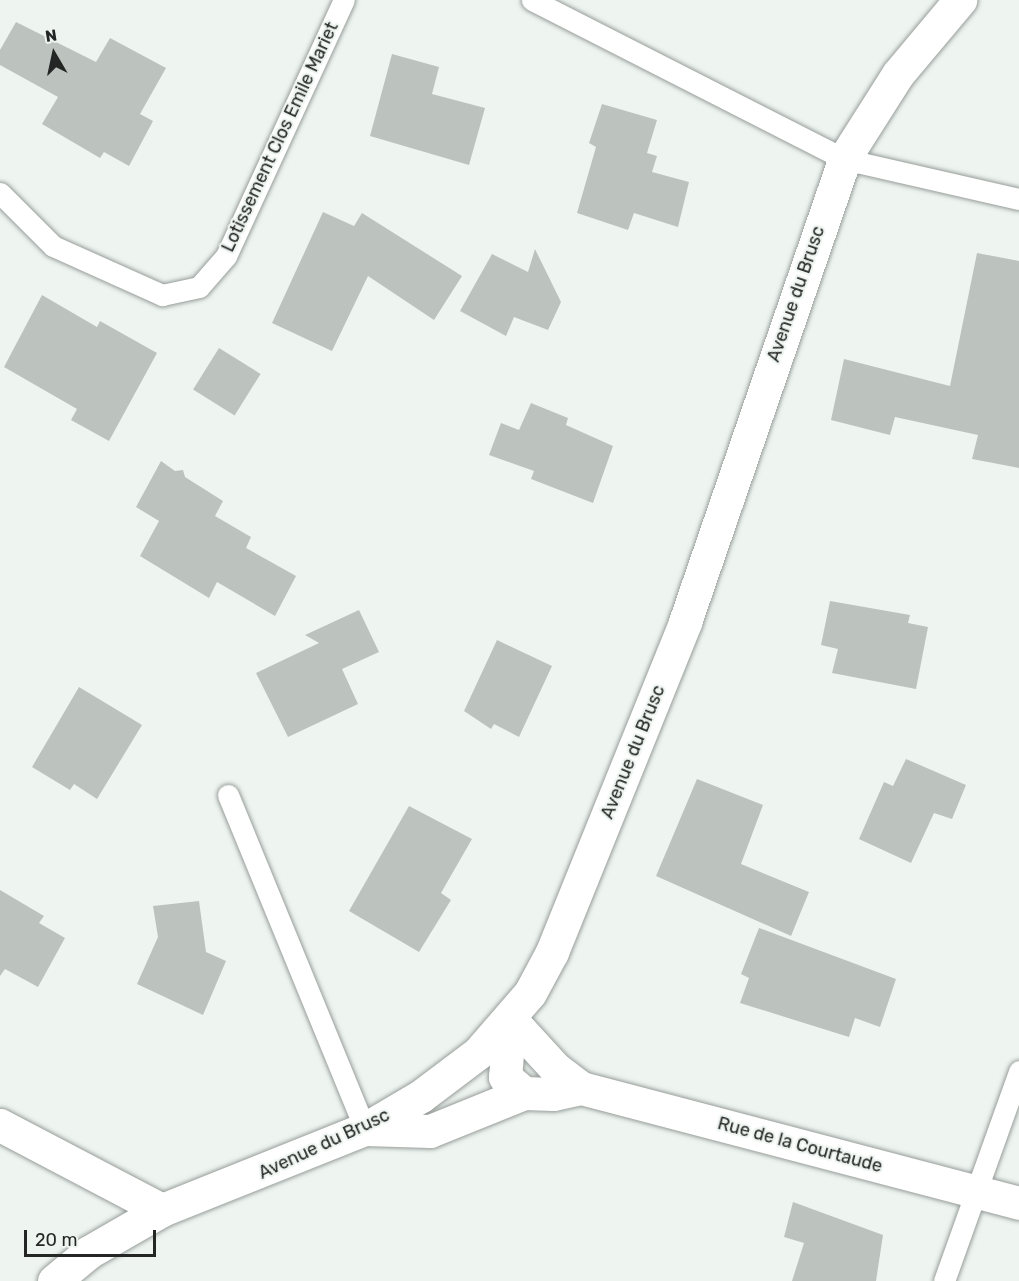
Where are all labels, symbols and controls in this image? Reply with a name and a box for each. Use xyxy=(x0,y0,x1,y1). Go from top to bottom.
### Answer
street label: Lotissement Clos Emile Mariet xyxy=(217,19,343,255)
north arrow xyxy=(24,24,84,84)
text: N xyxy=(44,25,58,46)
street label: Avenue du Brusc xyxy=(763,223,829,365)
street label: Avenue du Brusc xyxy=(596,682,670,822)
street label: Avenue du Brusc xyxy=(255,1104,393,1184)
street label: Rue de la Courtaude xyxy=(715,1113,885,1177)
scale bar xyxy=(27,1218,159,1256)
text: 20 m xyxy=(35,1229,77,1251)

